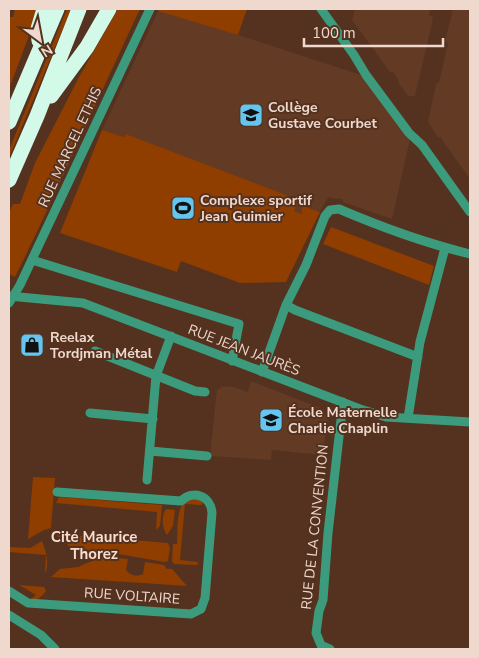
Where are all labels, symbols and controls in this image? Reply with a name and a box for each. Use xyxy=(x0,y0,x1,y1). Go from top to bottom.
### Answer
north arrow xyxy=(15,15,65,65)
scale bar xyxy=(304,15,443,47)
text: 100 m xyxy=(312,23,356,43)
text: N xyxy=(37,40,56,61)
street label: RUE MARCEL ETHIS xyxy=(34,83,106,210)
place label: Collège Gustave Courbet xyxy=(268,98,377,133)
school or university icon: Collège Gustave Courbet xyxy=(238,102,264,128)
place label: Complexe sportif Jean Guimier xyxy=(199,191,313,226)
sports icon: Complexe sportif Jean Guimier xyxy=(170,195,196,221)
street label: RUE JEAN JAURÈS xyxy=(185,320,303,380)
place label: Reelax Tordjman Métal xyxy=(50,328,153,363)
shop icon: Reelax Tordjman Métal xyxy=(19,332,45,358)
place label: École Maternelle Charlie Chaplin xyxy=(288,403,397,438)
school or university icon: École Maternelle Charlie Chaplin xyxy=(258,407,284,433)
street label: RUE DE LA CONVENTION xyxy=(297,443,333,611)
district label: Cité Maurice Thorez xyxy=(51,527,137,564)
street label: RUE VOLTAIRE xyxy=(83,583,181,609)

